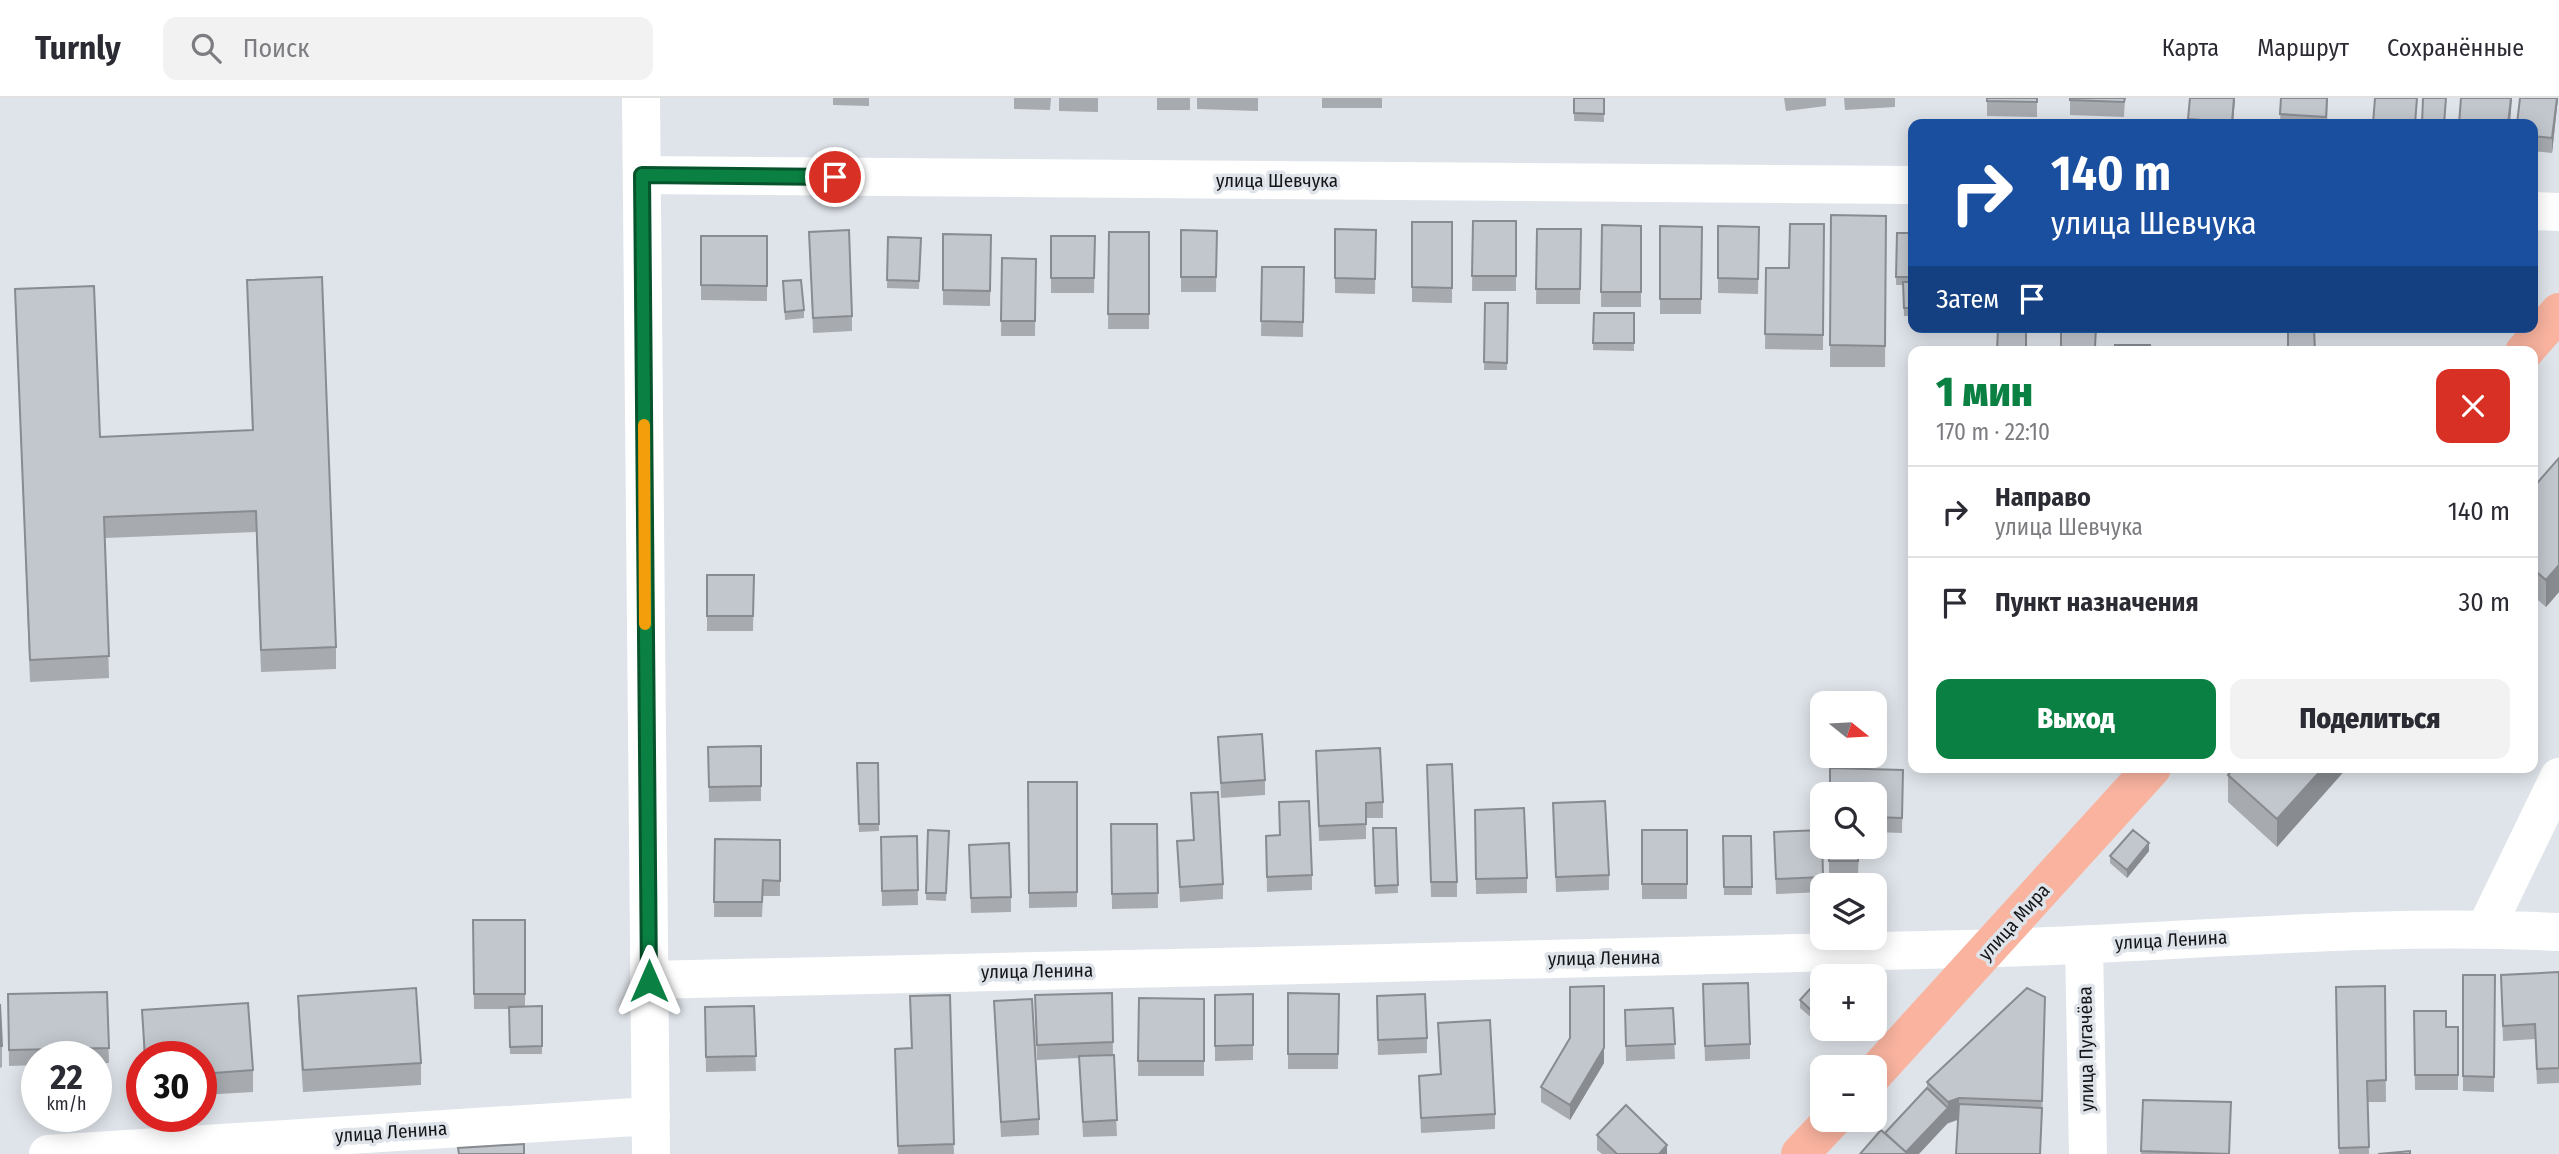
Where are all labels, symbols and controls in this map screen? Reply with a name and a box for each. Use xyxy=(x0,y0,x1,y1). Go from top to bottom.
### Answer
search box xyxy=(163,17,653,80)
text: Turnly xyxy=(35,28,121,68)
icon: search xyxy=(187,29,225,67)
text: Поиск xyxy=(243,33,309,64)
text: Карта xyxy=(2162,34,2219,62)
text: Маршрут xyxy=(2257,34,2349,62)
text: Сохранённые xyxy=(2387,34,2524,62)
text: 140 m xyxy=(2051,144,2171,203)
pin xyxy=(805,147,865,207)
icon: right xyxy=(1936,147,2027,238)
icon: arrive xyxy=(816,158,854,196)
street label: улица Шевчука xyxy=(1216,169,1338,192)
text: улица Шевчука xyxy=(2051,204,2257,242)
icon: arrive xyxy=(2013,280,2051,318)
text: Затем xyxy=(1936,284,1999,315)
text: 1 мин xyxy=(1936,367,2033,417)
button: close xyxy=(2436,369,2510,443)
text: 170 m · 22:10 xyxy=(1936,418,2050,446)
text: Направо xyxy=(1995,482,2091,513)
icon: right xyxy=(1936,493,1974,531)
text: 140 m xyxy=(2448,496,2510,527)
text: улица Шевчука xyxy=(1995,513,2143,541)
icon: arrive xyxy=(1936,584,1974,622)
text: Пункт назначения xyxy=(1995,587,2199,618)
text: 30 m xyxy=(2459,587,2510,618)
button: Выход xyxy=(1936,679,2216,759)
button: Поделиться xyxy=(2230,679,2510,759)
north arrow xyxy=(1810,691,1886,768)
map controls xyxy=(1810,691,1887,1132)
button: search xyxy=(1810,782,1887,859)
button: layers xyxy=(1810,873,1887,950)
street label: улица Мира xyxy=(1974,879,2054,965)
street label: улица Ленина xyxy=(2114,926,2228,954)
position arrow xyxy=(612,944,686,1018)
street label: улица Ленина xyxy=(1548,946,1660,970)
street label: улица Ленина xyxy=(981,959,1093,983)
button: + xyxy=(1810,964,1887,1041)
street label: улица Пугачёва xyxy=(2073,986,2099,1112)
speed limit sign: 30 xyxy=(126,1041,217,1132)
button: − xyxy=(1810,1055,1887,1132)
text: 22 xyxy=(50,1056,83,1098)
text: km/h xyxy=(46,1093,87,1115)
street label: улица Ленина xyxy=(334,1117,448,1147)

